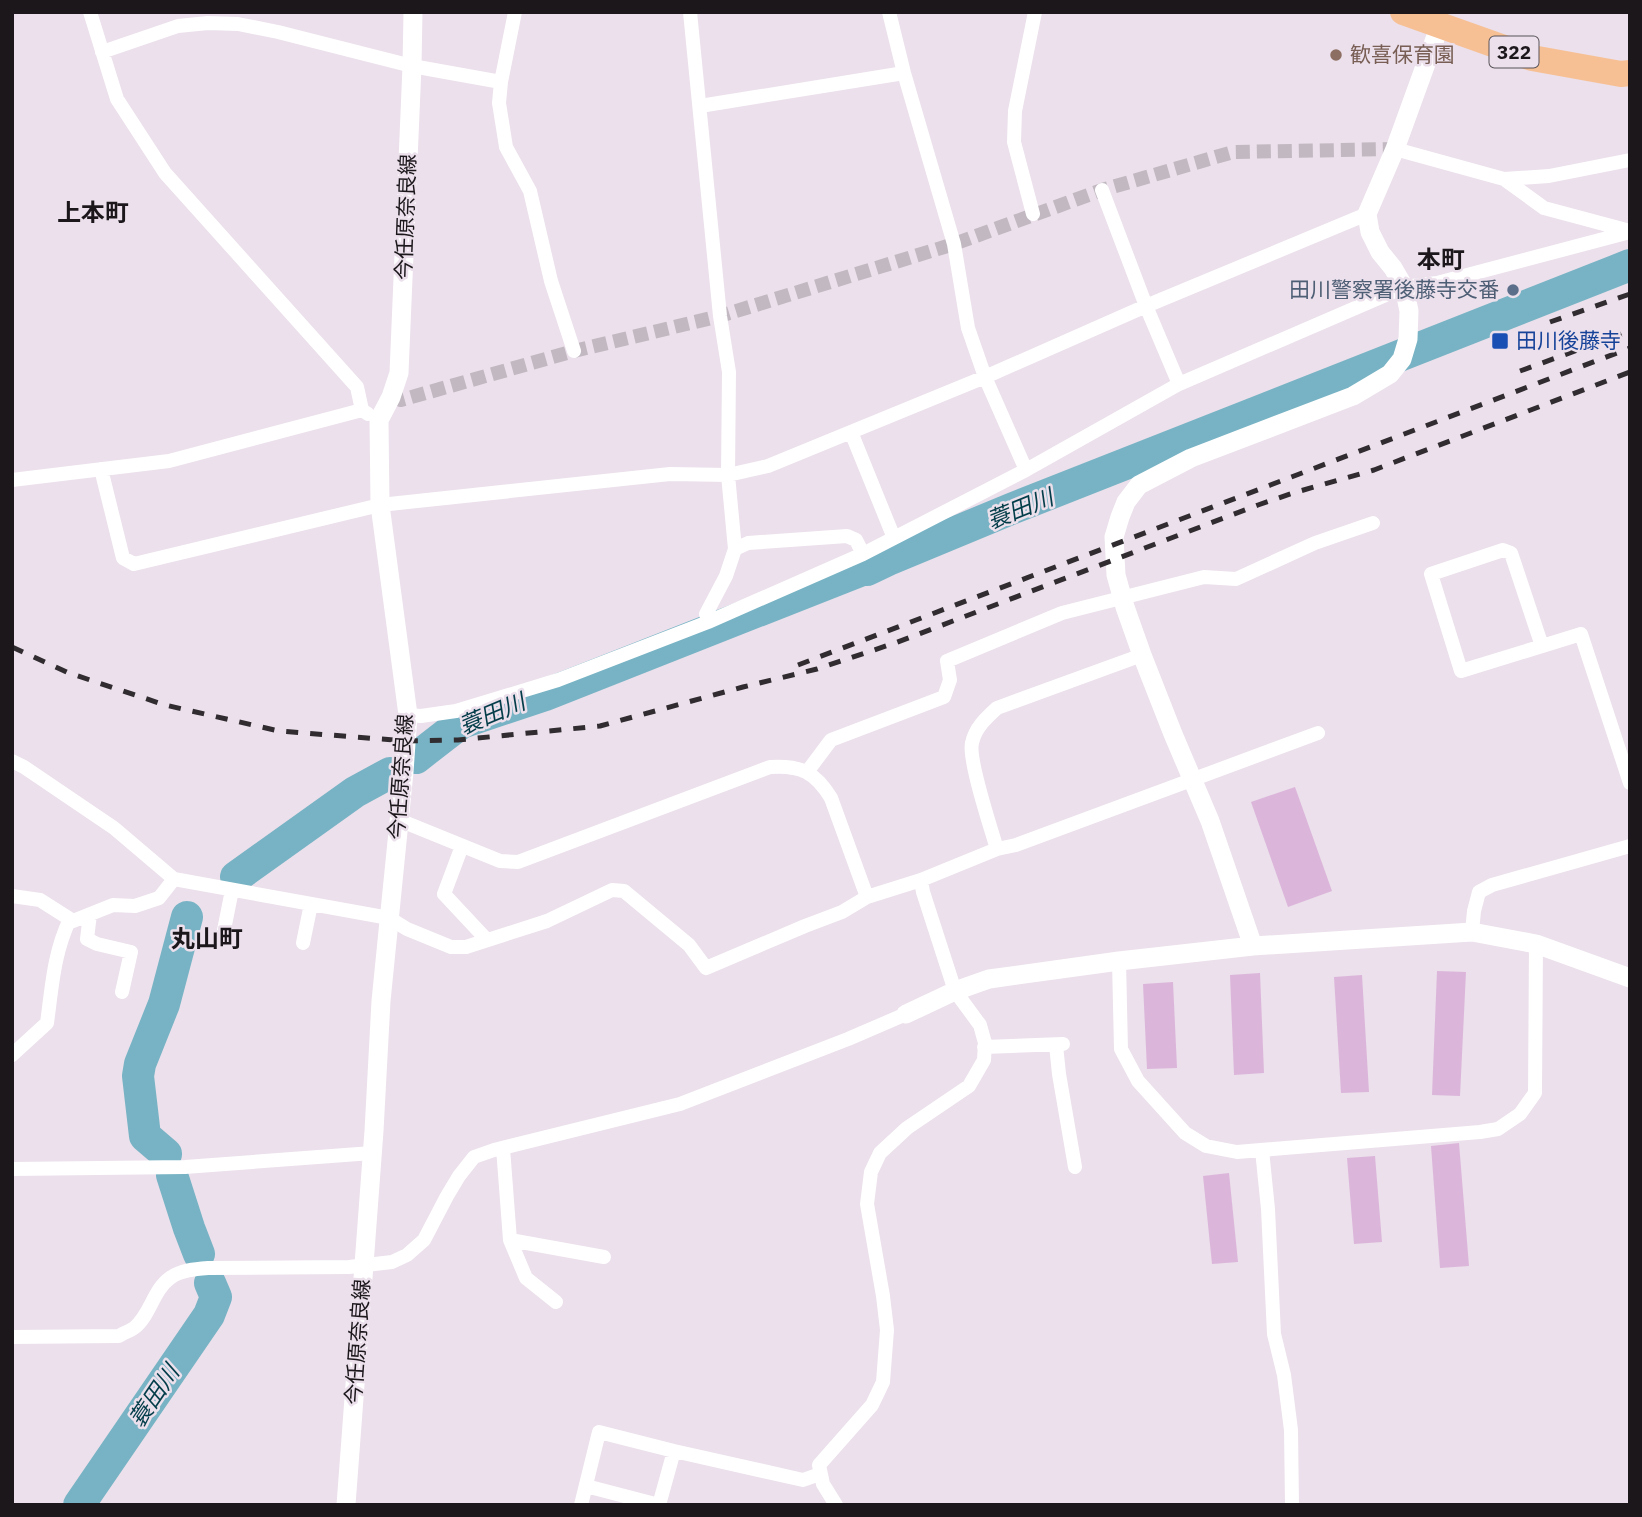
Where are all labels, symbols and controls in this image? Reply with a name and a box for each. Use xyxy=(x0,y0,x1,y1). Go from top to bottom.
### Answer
road number: 322 xyxy=(1490,36,1538,68)
place label: 歓喜保育園 xyxy=(1350,40,1455,68)
marker: 歓喜保育園 xyxy=(1328,47,1344,63)
street label: 今任原奈良線 xyxy=(389,154,421,280)
district label: 上本町 xyxy=(57,196,129,228)
district label: 本町 xyxy=(1417,243,1465,275)
place label: 田川警察署後藤寺交番 xyxy=(1289,275,1499,303)
marker: 田川警察署後藤寺交番 xyxy=(1505,282,1521,298)
place label: 田川後藤寺 xyxy=(1516,326,1621,354)
marker: 田川後藤寺 xyxy=(1490,331,1510,351)
water label: 蓑田川 xyxy=(982,480,1060,535)
water label: 蓑田川 xyxy=(454,685,532,740)
street label: 今任原奈良線 xyxy=(382,713,418,841)
district label: 丸山町 xyxy=(171,922,243,954)
street label: 今任原奈良線 xyxy=(339,1278,375,1406)
water label: 蓑田川 xyxy=(121,1356,187,1432)

